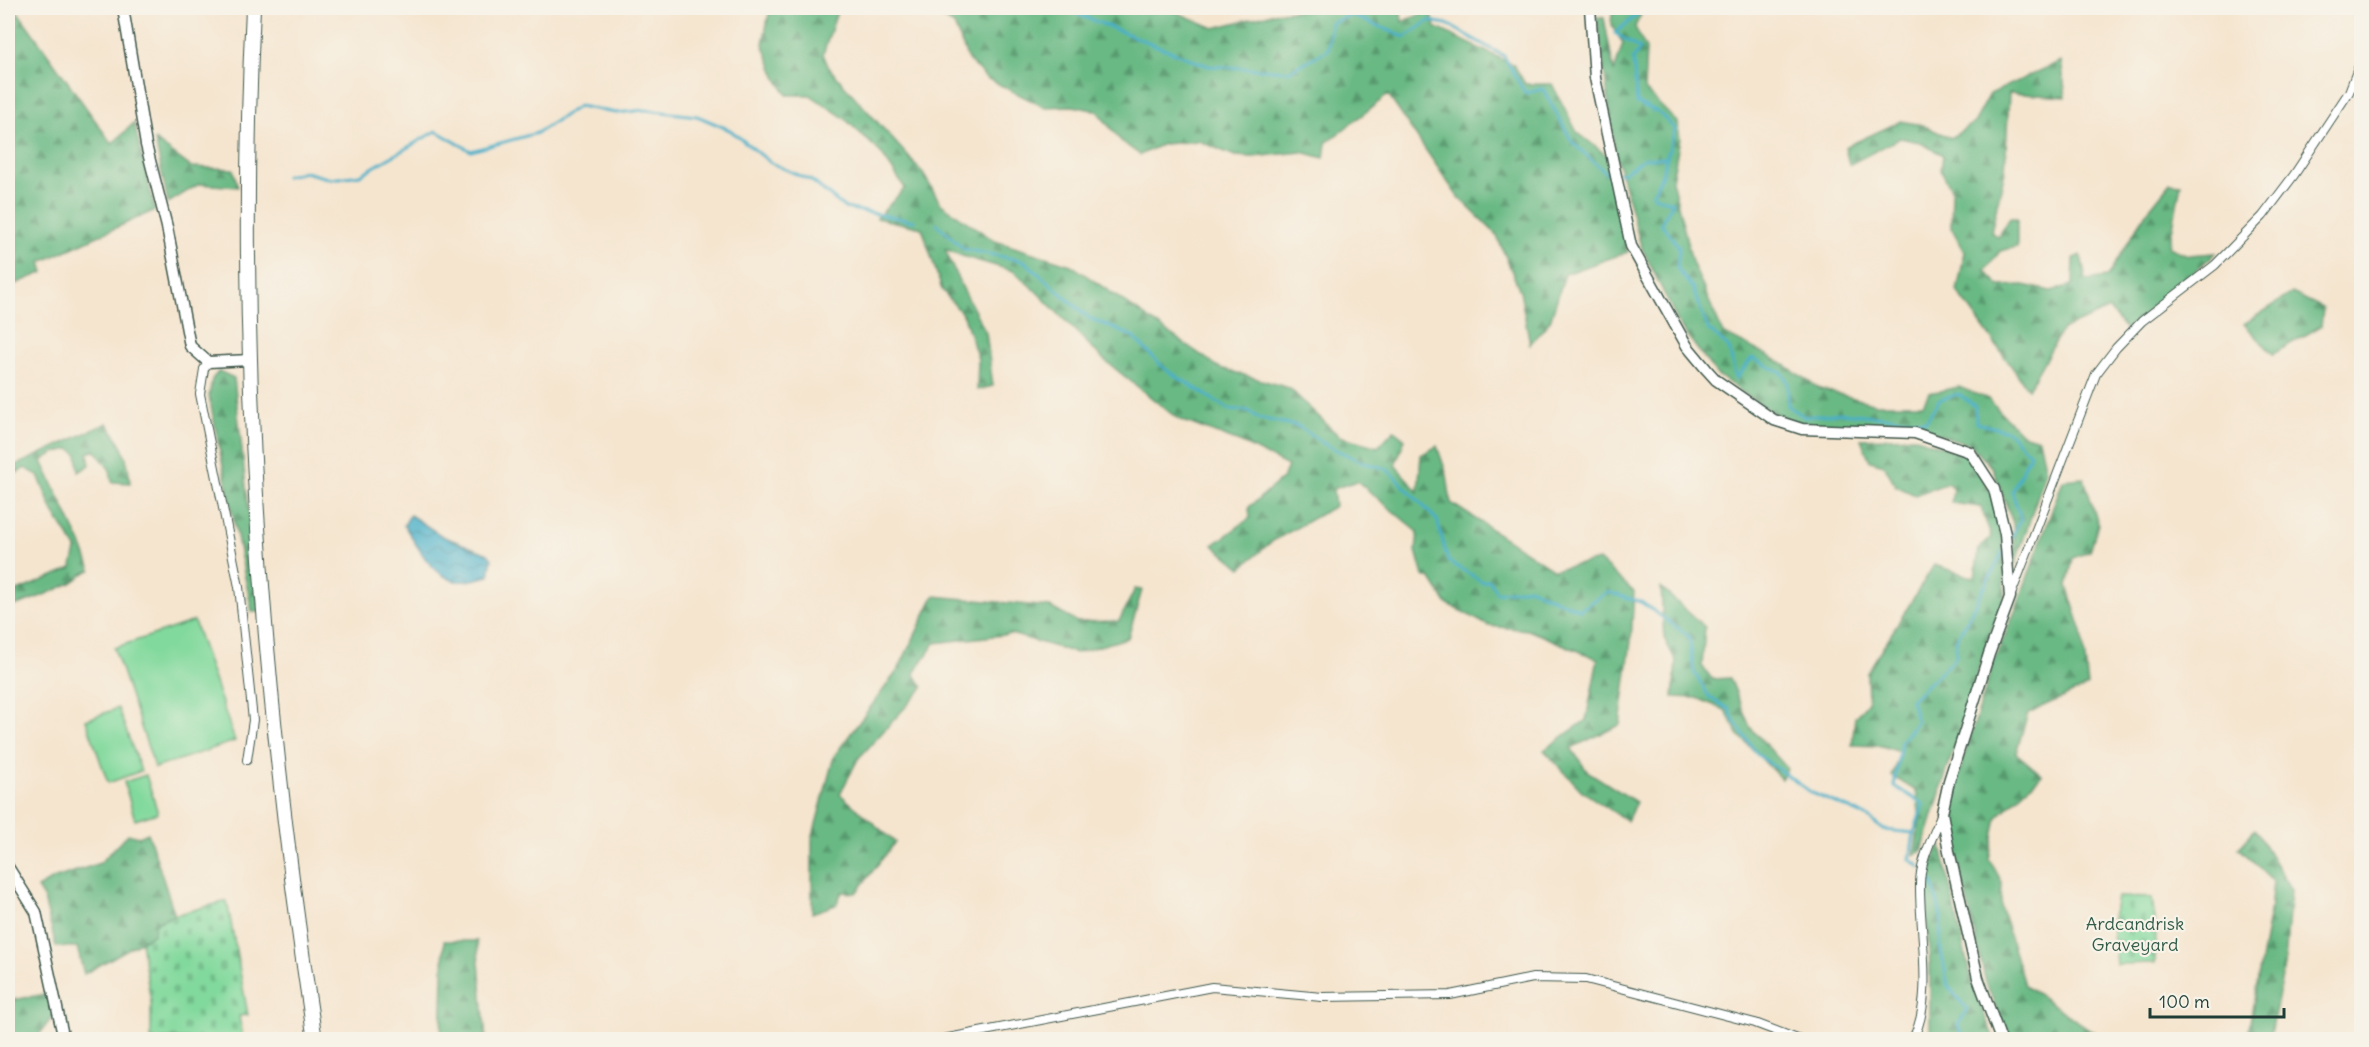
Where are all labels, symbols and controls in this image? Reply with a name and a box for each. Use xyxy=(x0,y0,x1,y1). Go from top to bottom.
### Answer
park label: Ardcandrisk Graveyard xyxy=(2086,912,2184,956)
scale bar xyxy=(2150,981,2284,1019)
text: 100 m xyxy=(2159,990,2210,1013)

